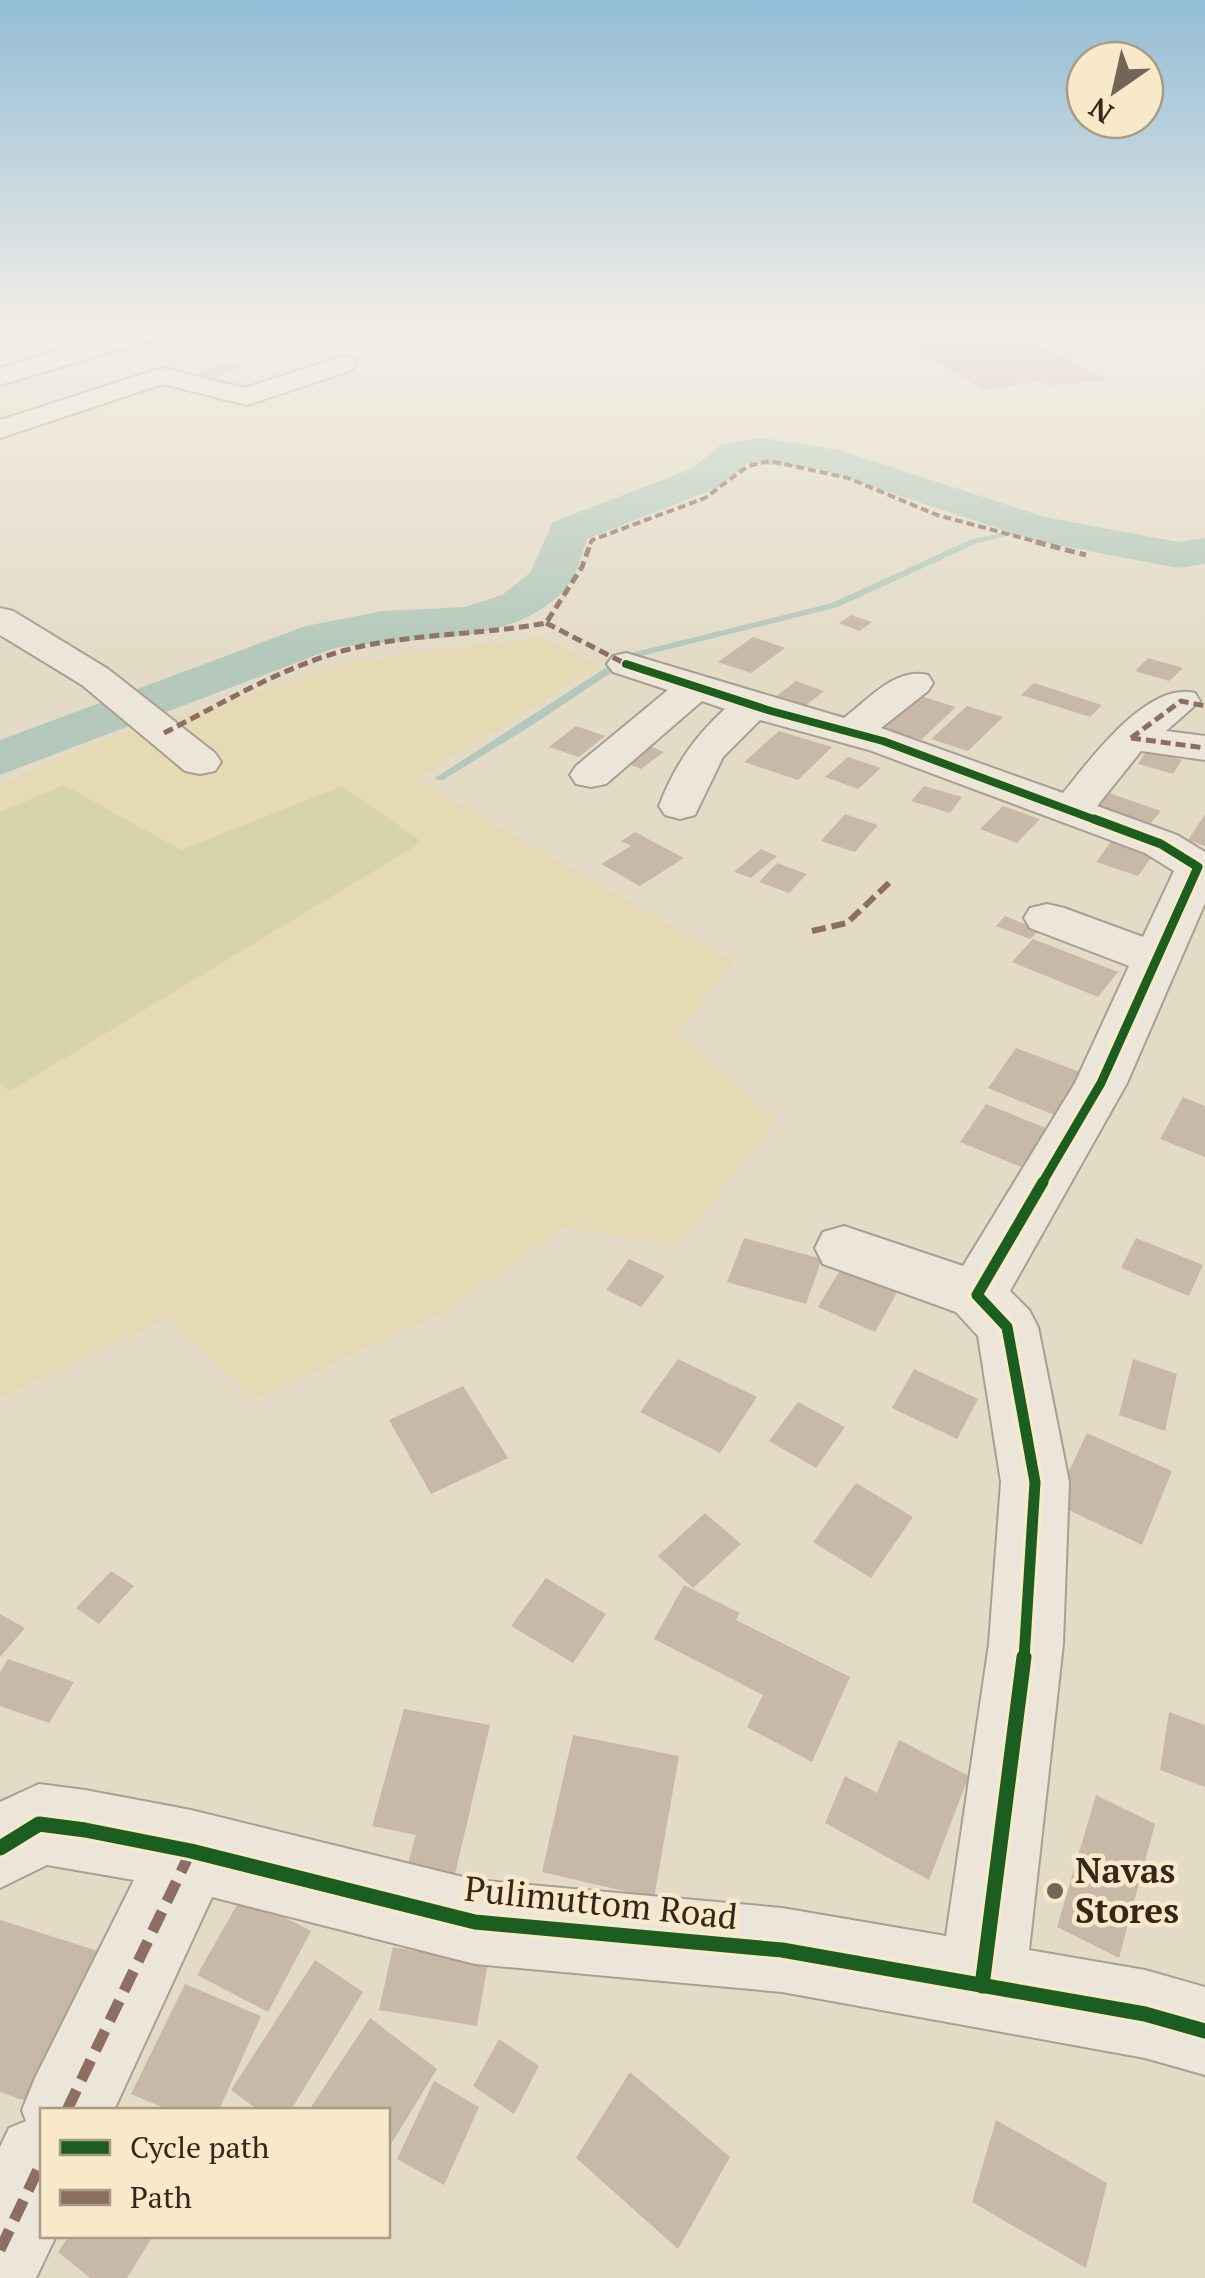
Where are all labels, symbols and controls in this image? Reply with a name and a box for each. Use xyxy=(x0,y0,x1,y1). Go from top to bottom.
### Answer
north arrow xyxy=(1065,40,1165,140)
text: N xyxy=(1082,90,1120,132)
place label: Navas Stores xyxy=(1075,1847,1179,1933)
street label: Pulimuttom Road xyxy=(462,1865,740,1939)
marker: Navas Stores xyxy=(1044,1880,1066,1902)
legend xyxy=(40,2108,390,2238)
text: Cycle path xyxy=(130,2127,270,2167)
text: Path xyxy=(130,2177,192,2217)

